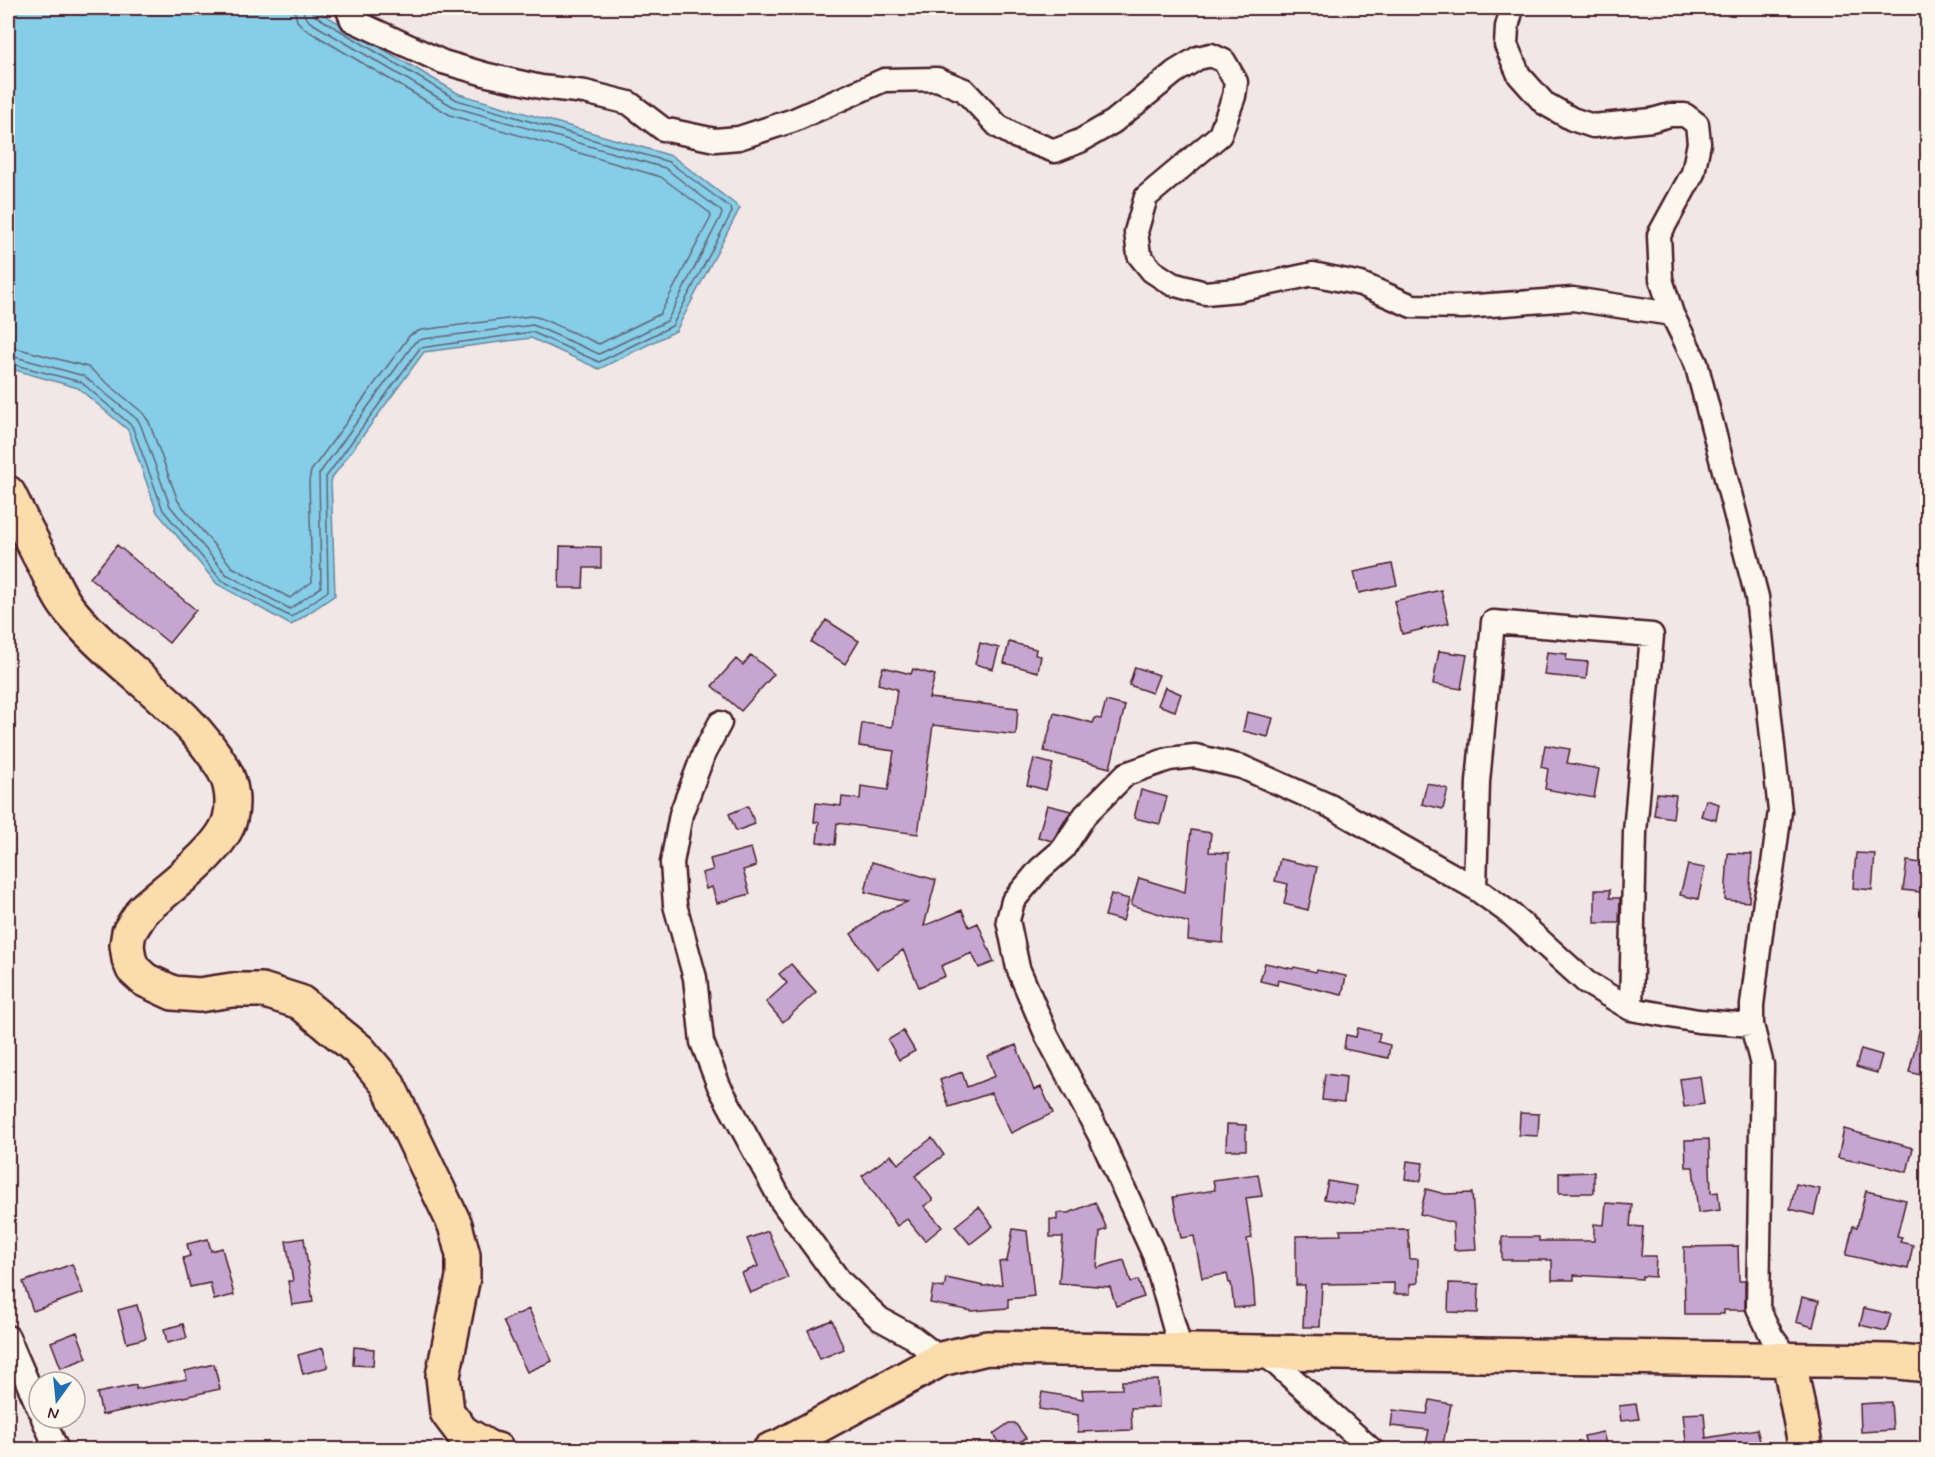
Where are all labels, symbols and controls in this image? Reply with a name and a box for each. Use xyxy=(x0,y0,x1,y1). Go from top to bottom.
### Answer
north arrow xyxy=(27,1370,87,1430)
text: N xyxy=(46,1402,61,1425)

